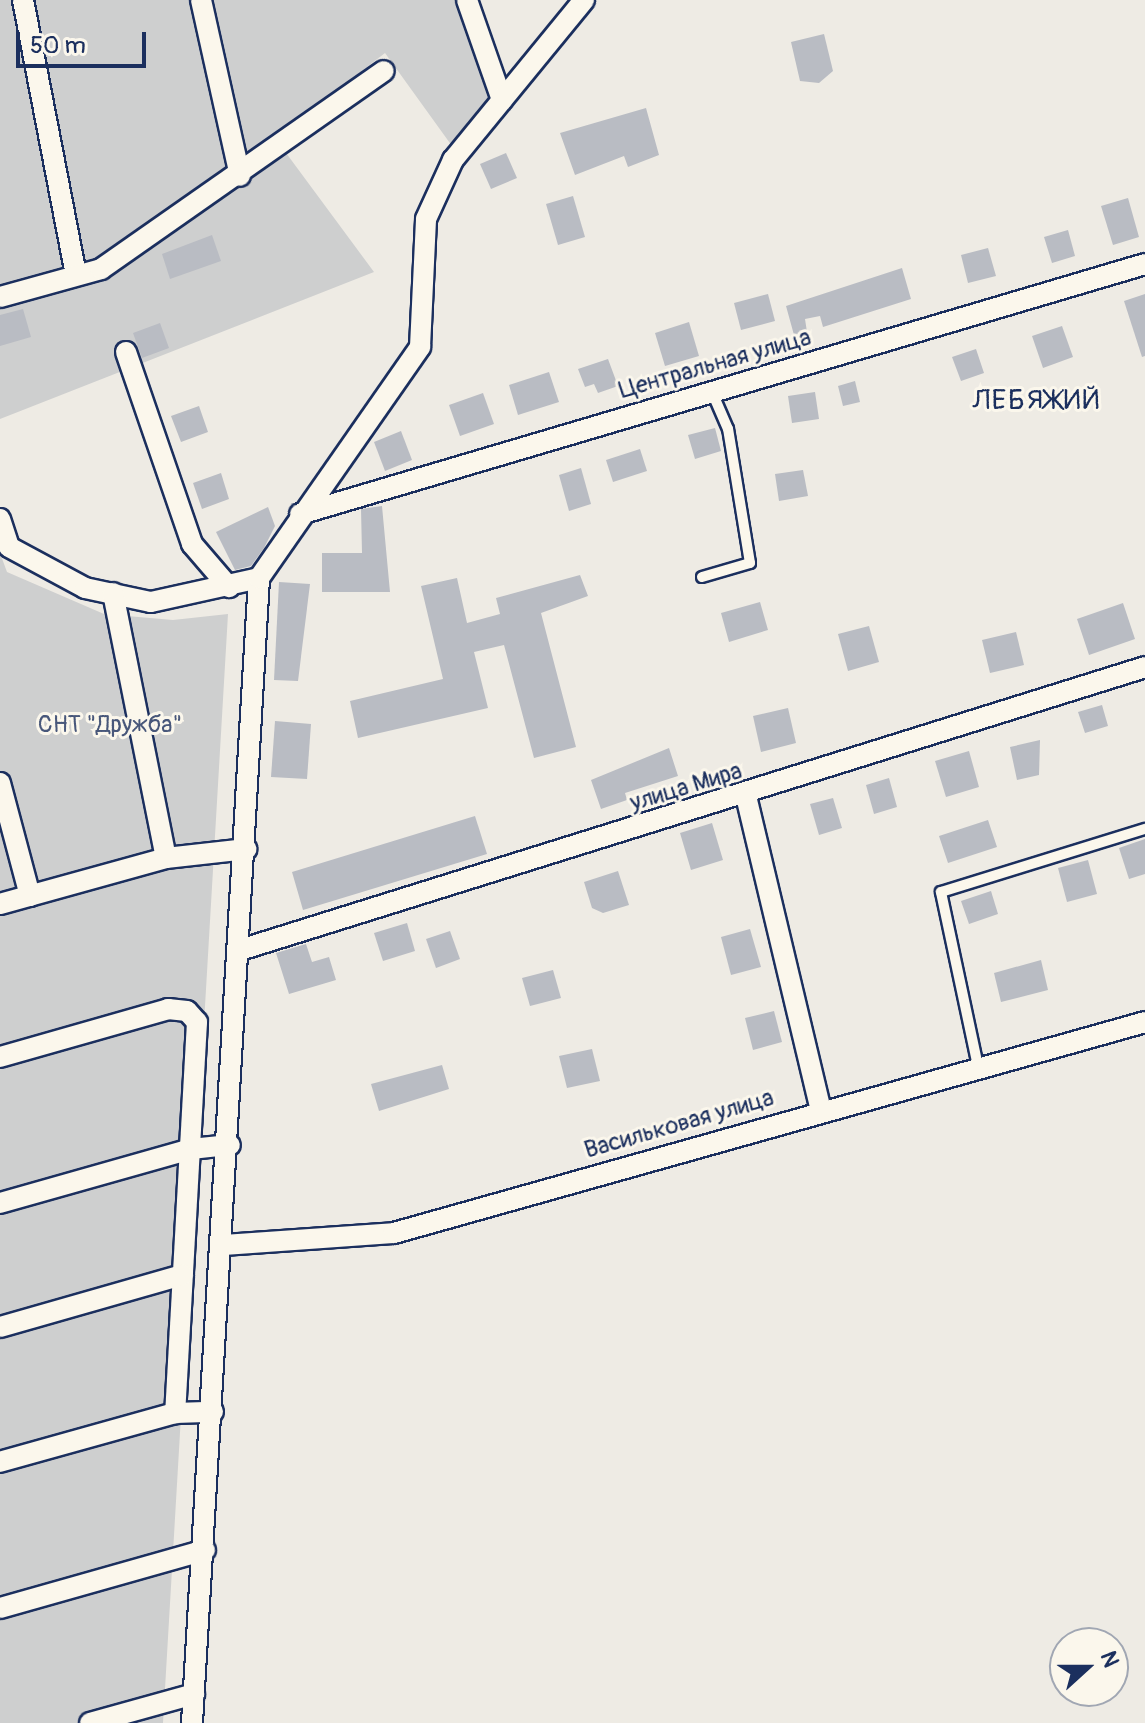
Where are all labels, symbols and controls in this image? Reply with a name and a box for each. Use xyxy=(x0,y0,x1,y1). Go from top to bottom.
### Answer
scale bar xyxy=(20,16,150,66)
text: 50 m xyxy=(30,31,86,60)
street label: Центральная улица xyxy=(616,323,814,405)
district label: ЛЕБЯЖИЙ xyxy=(973,384,1101,418)
park label: СНТ "Дружба" xyxy=(38,711,182,739)
street label: улица Мира xyxy=(627,756,745,818)
street label: Васильковая улица xyxy=(581,1083,777,1165)
north arrow xyxy=(1049,1627,1129,1707)
text: N xyxy=(1094,1647,1125,1671)

